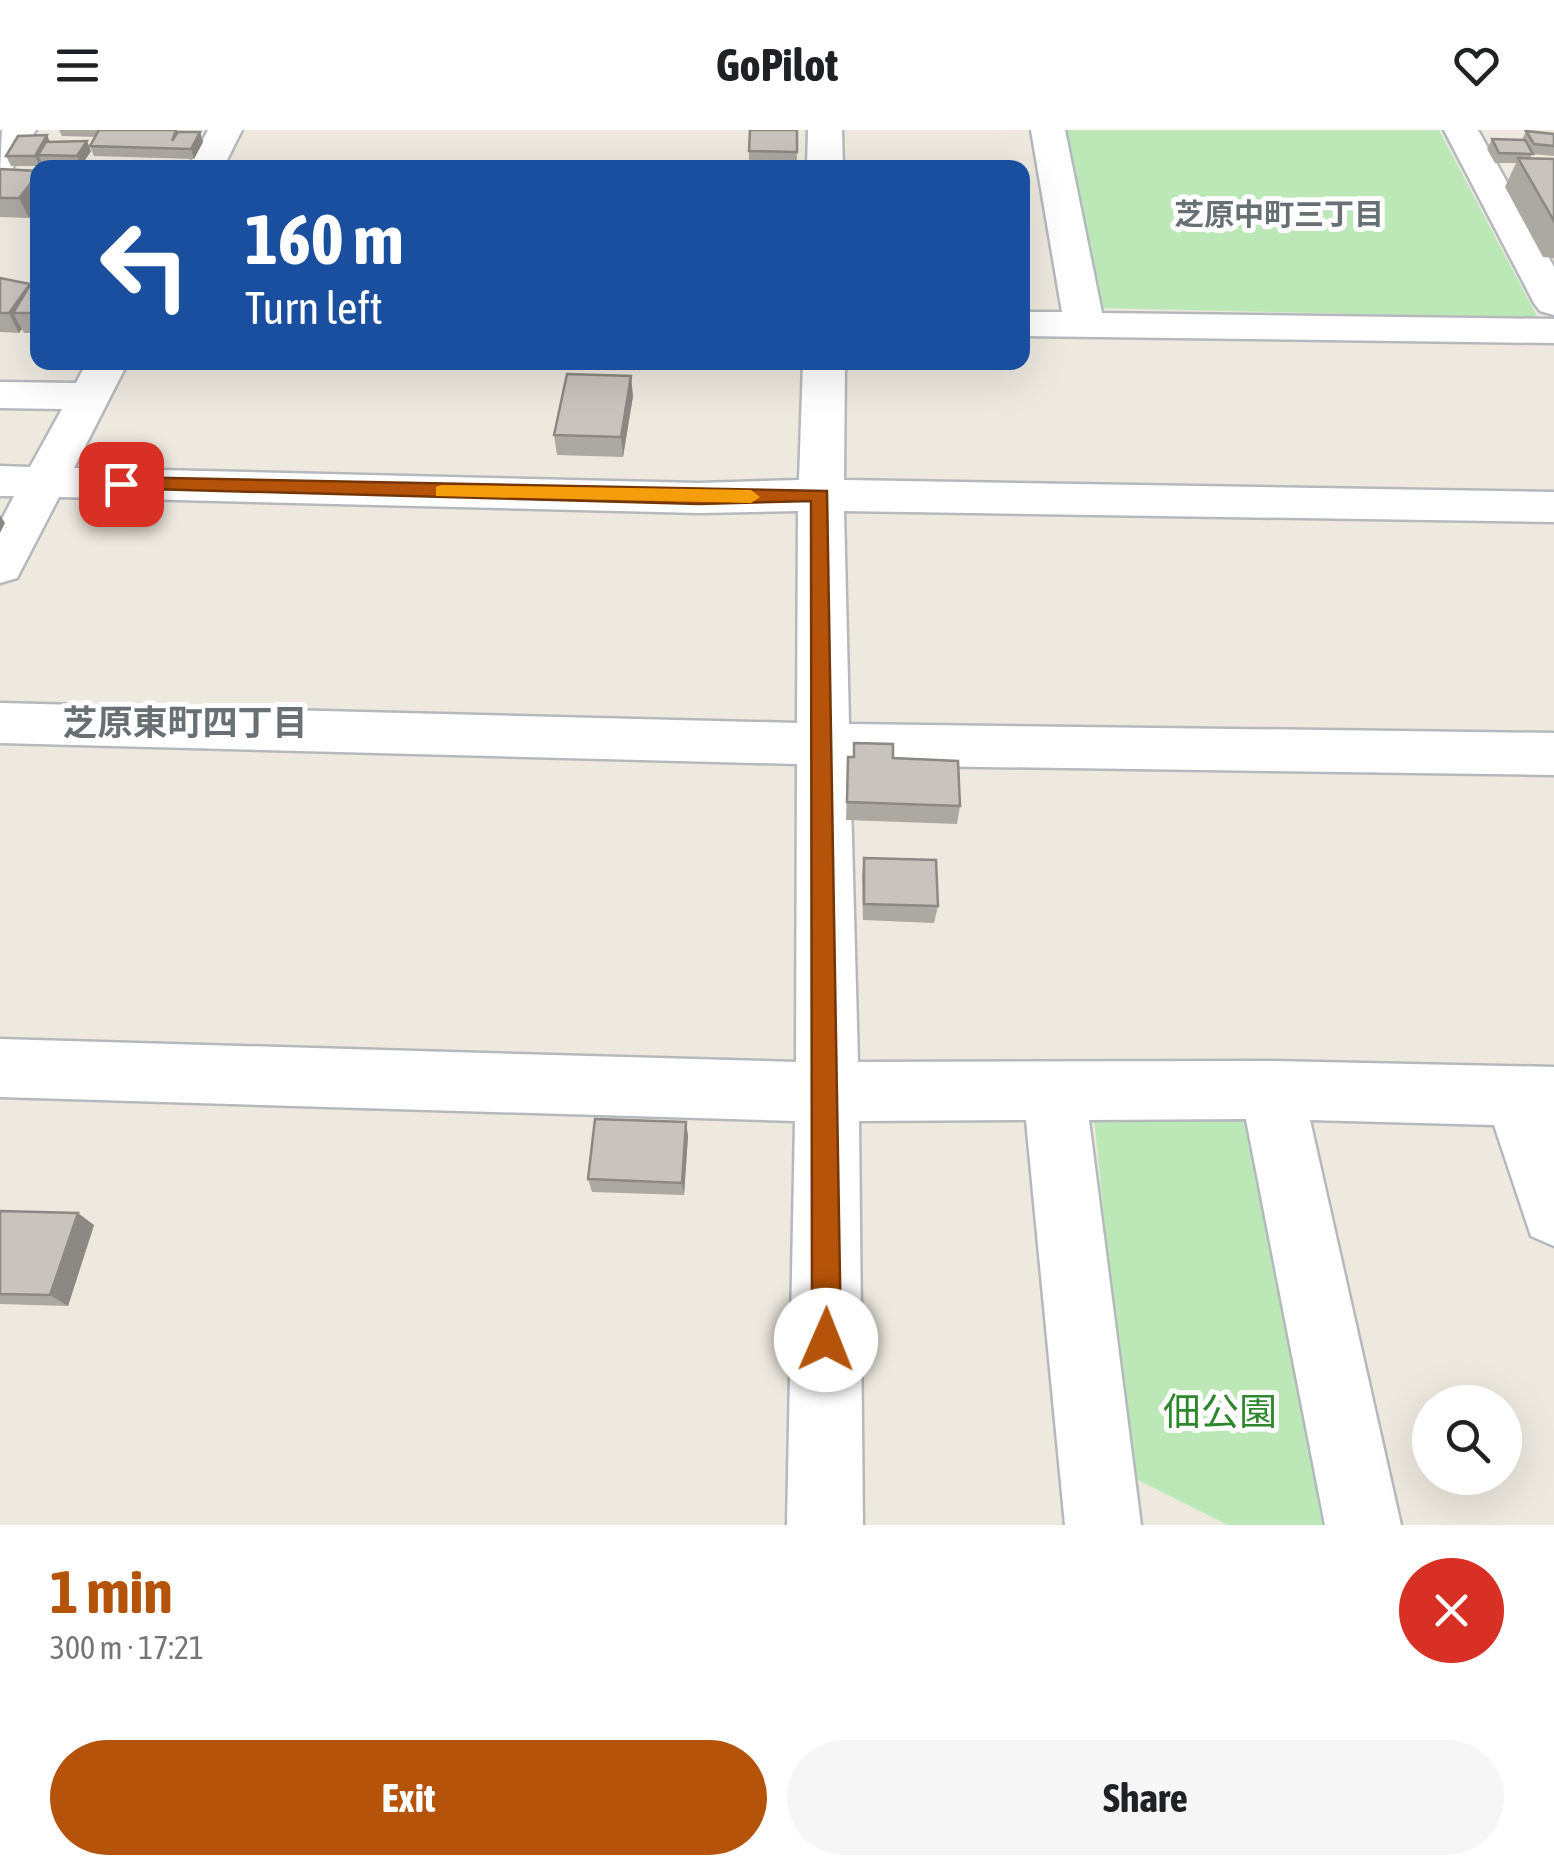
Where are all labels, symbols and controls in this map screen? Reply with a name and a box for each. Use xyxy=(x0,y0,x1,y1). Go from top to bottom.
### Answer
icon: menu xyxy=(50,38,105,93)
icon: heart xyxy=(1449,38,1504,93)
text: GoPilot xyxy=(716,39,838,91)
district label: 芝原中町三丁目 xyxy=(1174,197,1384,231)
text: 160 m xyxy=(245,199,404,279)
icon: left xyxy=(80,200,210,330)
text: Turn left xyxy=(245,282,383,334)
pin xyxy=(79,442,164,527)
icon: arrive xyxy=(94,457,149,512)
district label: 芝原東町四丁目 xyxy=(62,702,308,742)
position arrow xyxy=(774,1288,878,1392)
map controls xyxy=(1412,1385,1522,1495)
button: search xyxy=(1412,1385,1522,1495)
park label: 佃公園 xyxy=(1163,1390,1277,1433)
text: 1 min xyxy=(50,1557,173,1626)
button: close xyxy=(1399,1558,1504,1663)
text: 300 m · 17:21 xyxy=(50,1629,204,1666)
button: Exit xyxy=(50,1740,767,1855)
button: Share xyxy=(787,1740,1504,1855)

